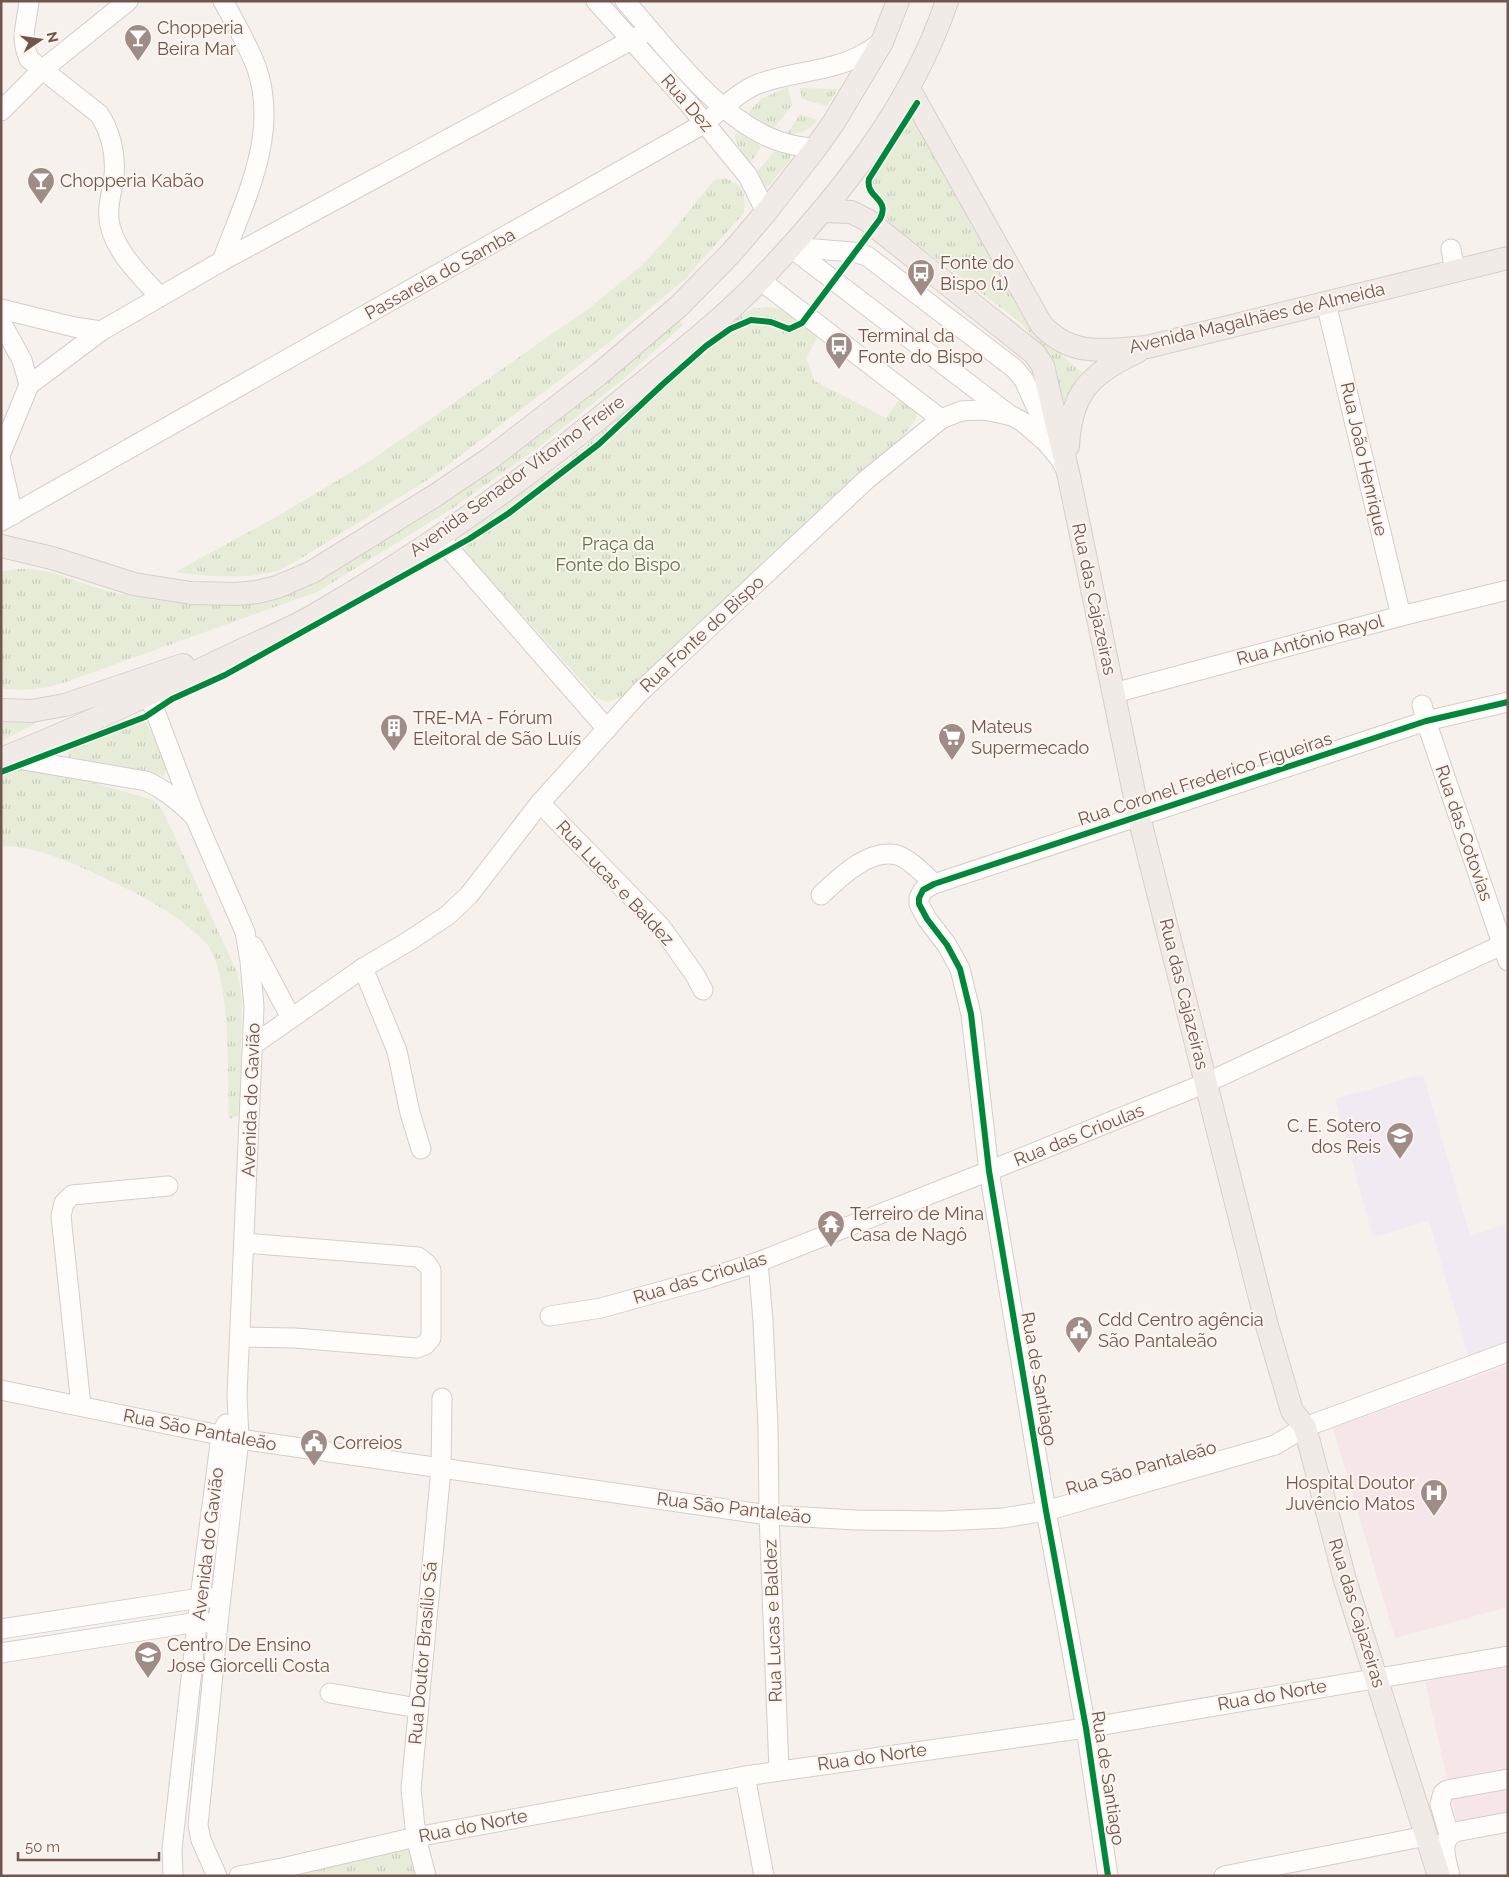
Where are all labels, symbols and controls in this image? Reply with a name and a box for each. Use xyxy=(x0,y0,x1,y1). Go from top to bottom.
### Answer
north arrow xyxy=(15,15,65,65)
place label: Chopperia Beira Mar xyxy=(157,17,243,59)
bar icon: Chopperia Beira Mar xyxy=(123,23,153,62)
text: N xyxy=(44,30,62,44)
street label: Rua Dez xyxy=(657,70,718,136)
bar icon: Chopperia Kabão xyxy=(26,166,56,205)
place label: Chopperia Kabão xyxy=(60,170,204,191)
street label: Passarela do Samba xyxy=(361,223,519,324)
place label: Fonte do Bispo (1) xyxy=(940,252,1014,294)
bus stop icon: Fonte do Bispo (1) xyxy=(906,258,936,297)
street label: Avenida Magalhães de Almeida xyxy=(1127,278,1387,357)
place label: Terminal da Fonte do Bispo xyxy=(858,325,983,367)
bus stop icon: Terminal da Fonte do Bispo xyxy=(824,331,854,370)
street label: Rua João Henrique xyxy=(1337,380,1393,538)
street label: Avenida Senador Vitorino Freire xyxy=(405,390,629,561)
street label: Rua das Cajazeiras xyxy=(1068,521,1121,677)
park label: Praça da Fonte do Bispo xyxy=(555,533,681,575)
street label: Rua Fonte do Bispo xyxy=(635,571,768,696)
street label: Rua Antônio Rayol xyxy=(1234,610,1386,669)
place label: TRE-MA - Fórum Eleitoral de São Luís xyxy=(413,707,581,749)
building icon: TRE-MA - Fórum Eleitoral de São Luís xyxy=(379,713,409,752)
place label: Mateus Supermecado xyxy=(971,716,1090,758)
supermarket icon: Mateus Supermecado xyxy=(937,722,967,761)
street label: Rua Coronel Frederico Figueiras xyxy=(1075,727,1335,830)
street label: Rua das Cotovias xyxy=(1431,762,1498,904)
street label: Rua Lucas e Baldez xyxy=(552,816,679,950)
street label: Rua das Cajazeiras xyxy=(1156,916,1213,1072)
street label: Avenida do Gavião xyxy=(237,1022,264,1177)
street label: Rua das Crioulas xyxy=(1011,1099,1147,1170)
place label: C. E. Sotero dos Reis xyxy=(1287,1115,1381,1157)
school or university icon: C. E. Sotero dos Reis xyxy=(1385,1121,1415,1160)
place label: Terreiro de Mina Casa de Nagô xyxy=(850,1203,984,1245)
temple icon: Terreiro de Mina Casa de Nagô xyxy=(816,1209,846,1248)
street label: Rua das Crioulas xyxy=(631,1247,769,1308)
place label: Cdd Centro agência São Pantaleão xyxy=(1098,1309,1264,1351)
street label: Rua de Santiago xyxy=(1017,1310,1062,1448)
public building icon: Cdd Centro agência São Pantaleão xyxy=(1064,1315,1094,1354)
street label: Rua São Pantaleão xyxy=(122,1404,279,1455)
public building icon: Correios xyxy=(299,1428,329,1467)
place label: Correios xyxy=(333,1432,403,1453)
street label: Rua São Pantaleão xyxy=(1063,1436,1219,1499)
street label: Avenida do Gavião xyxy=(188,1466,227,1622)
place label: Hospital Doutor Juvêncio Matos xyxy=(1285,1472,1416,1514)
hospital icon: Hospital Doutor Juvêncio Matos xyxy=(1419,1478,1449,1517)
street label: Rua São Pantaleão xyxy=(655,1488,813,1527)
street label: Rua das Cajazeiras xyxy=(1325,1536,1390,1690)
street label: Rua Lucas e Baldez xyxy=(759,1539,786,1703)
street label: Rua Doutor Brasílio Sá xyxy=(404,1561,441,1745)
place label: Centro De Ensino Jose Giorcelli Costa xyxy=(167,1634,330,1676)
school or university icon: Centro De Ensino Jose Giorcelli Costa xyxy=(133,1640,163,1679)
street label: Rua do Norte xyxy=(1216,1675,1329,1714)
street label: Rua de Santiago xyxy=(1088,1709,1130,1847)
street label: Rua do Norte xyxy=(816,1738,928,1775)
street label: Rua do Norte xyxy=(417,1805,530,1846)
scale bar xyxy=(18,1830,159,1862)
text: 50 m xyxy=(25,1838,60,1856)

